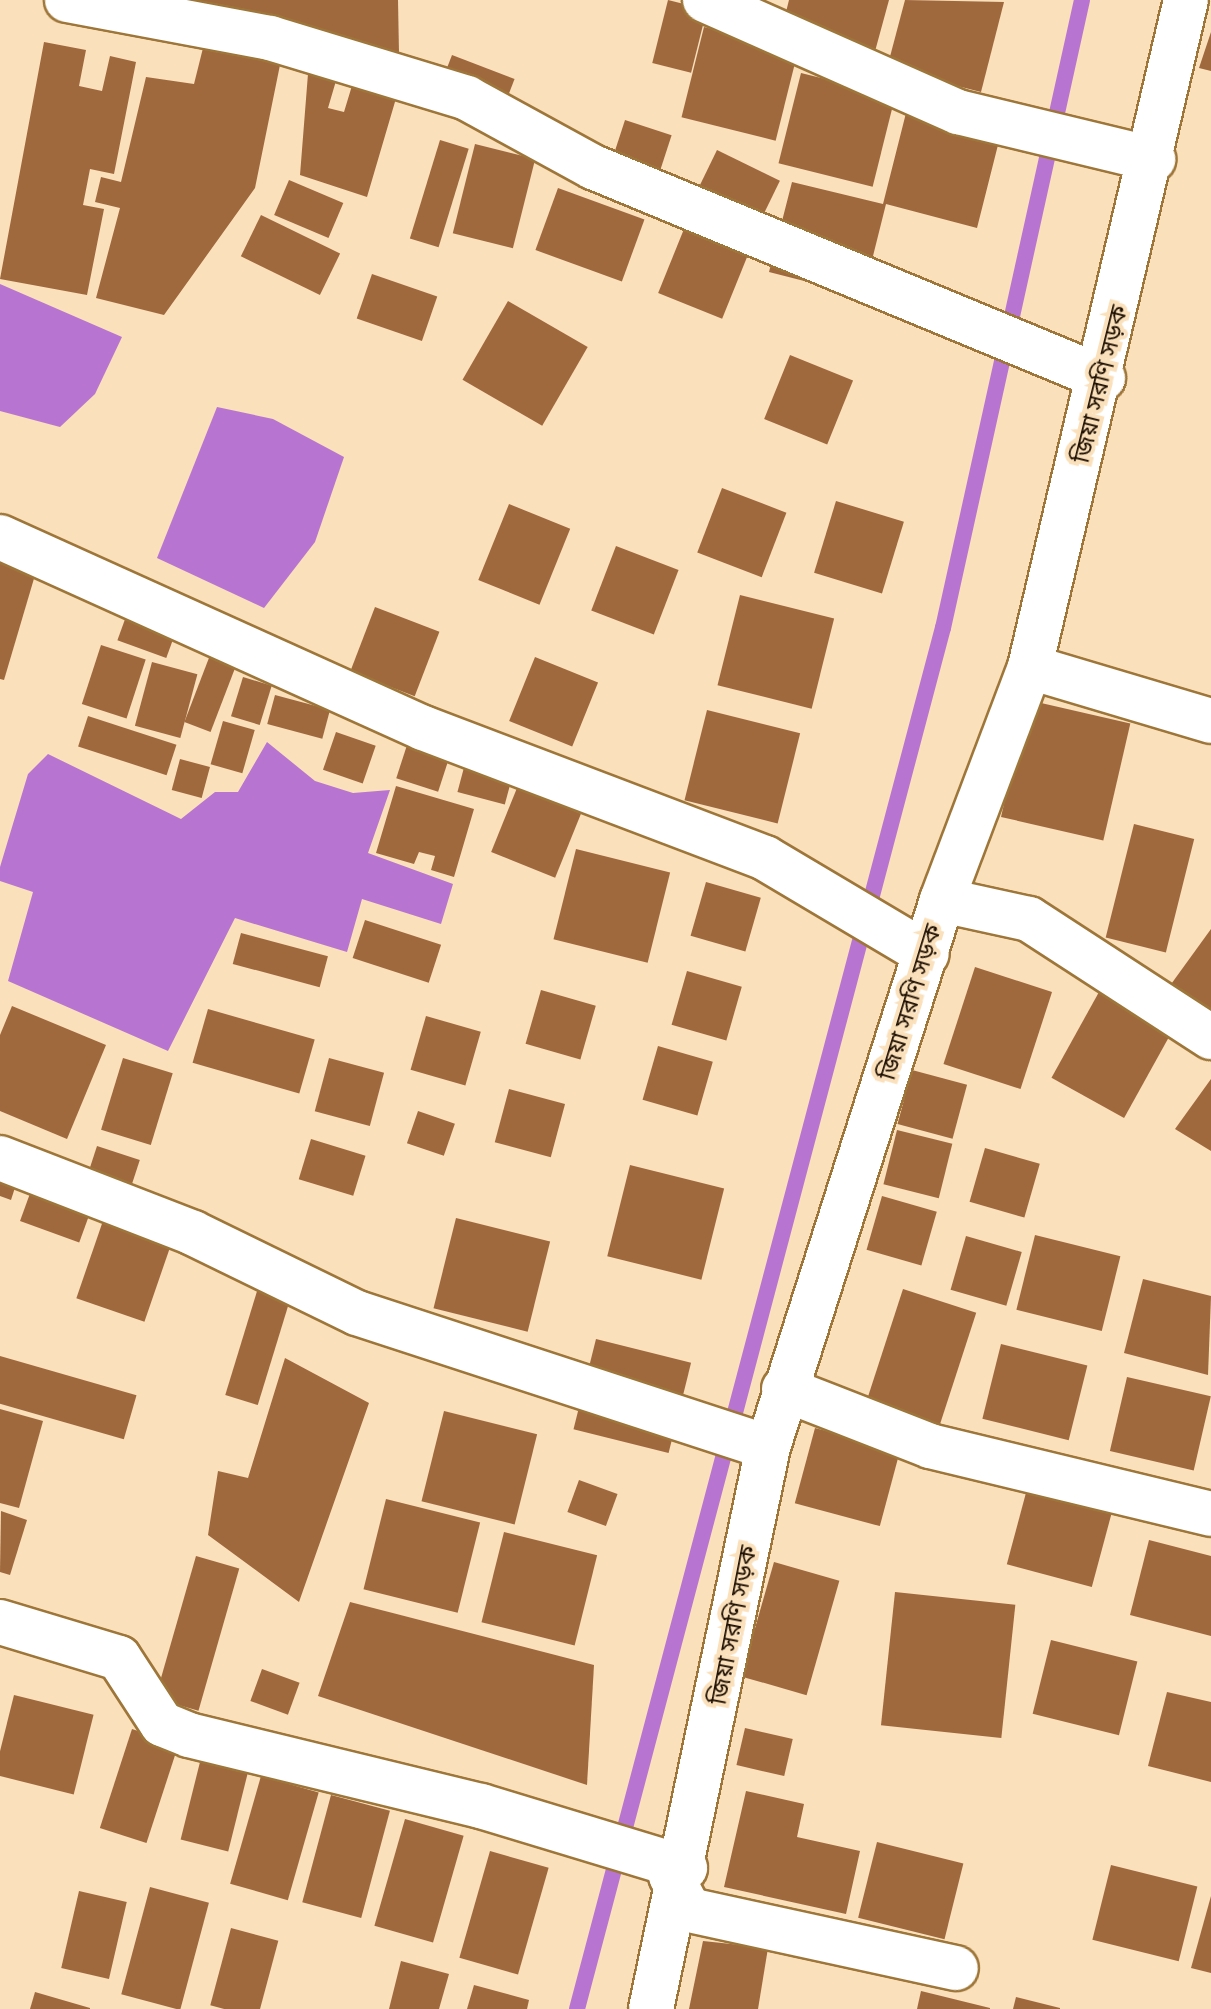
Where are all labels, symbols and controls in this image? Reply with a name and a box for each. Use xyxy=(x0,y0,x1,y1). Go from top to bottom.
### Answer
street label: জিয়া সরণি সড়ক xyxy=(1067,302,1133,466)
street label: জিয়া সরণি সড়ক xyxy=(873,921,947,1083)
street label: জিয়া সরণি সড়ক xyxy=(703,1543,763,1707)

